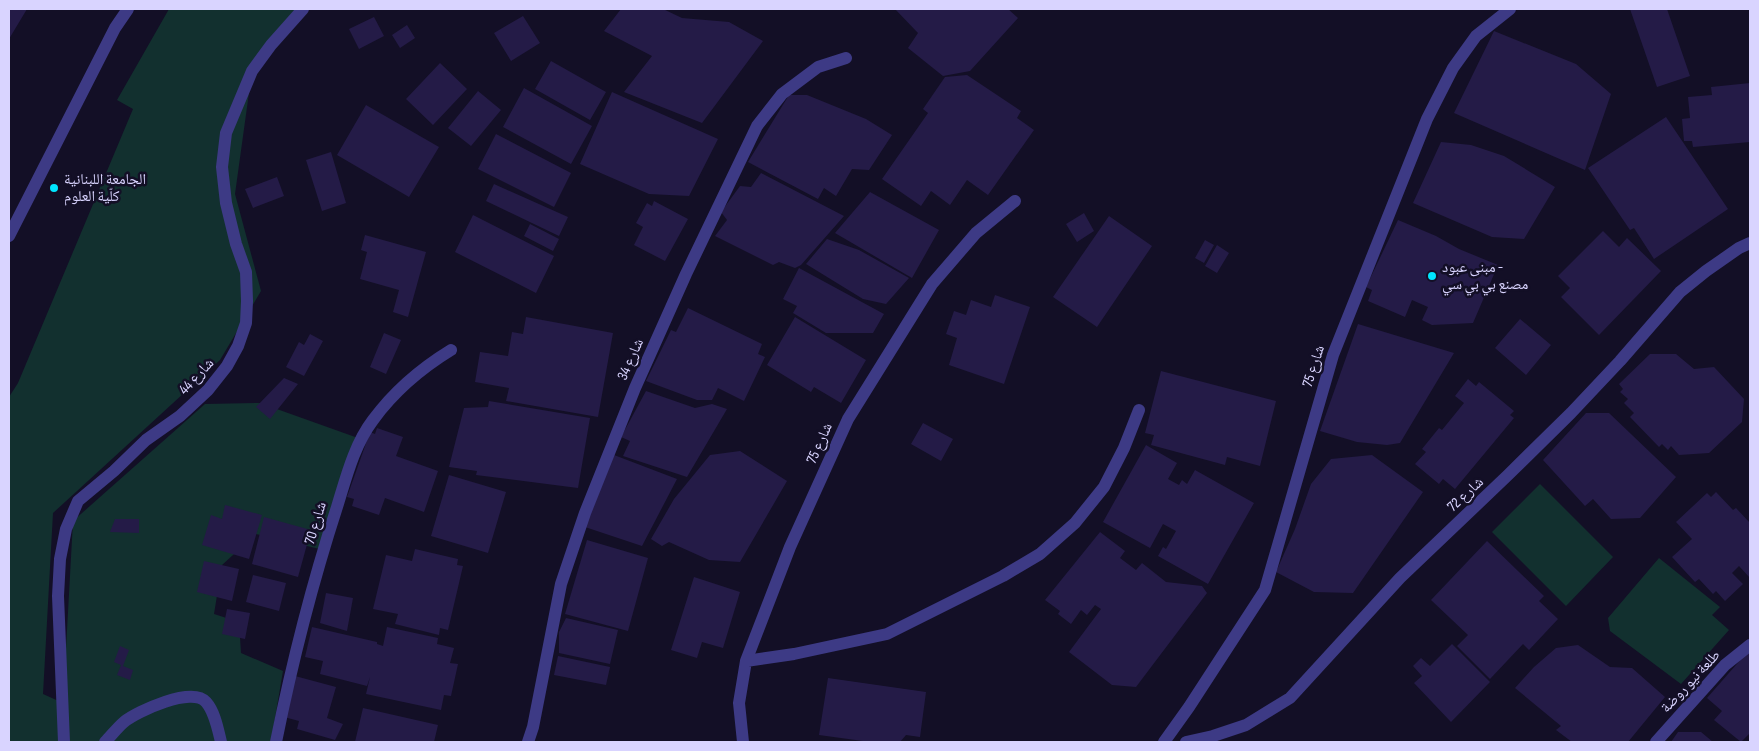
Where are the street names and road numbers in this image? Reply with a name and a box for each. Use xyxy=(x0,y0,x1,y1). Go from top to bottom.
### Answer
street label: شارع 34 xyxy=(613,335,648,383)
street label: شارع 75 xyxy=(1298,343,1329,390)
street label: شارع 44 xyxy=(175,354,218,399)
street label: شارع 75 xyxy=(802,420,837,467)
street label: شارع 72 xyxy=(1443,473,1488,516)
street label: شارع 70 xyxy=(300,499,331,547)
street label: طلعة نيو روضة xyxy=(1656,646,1724,717)

